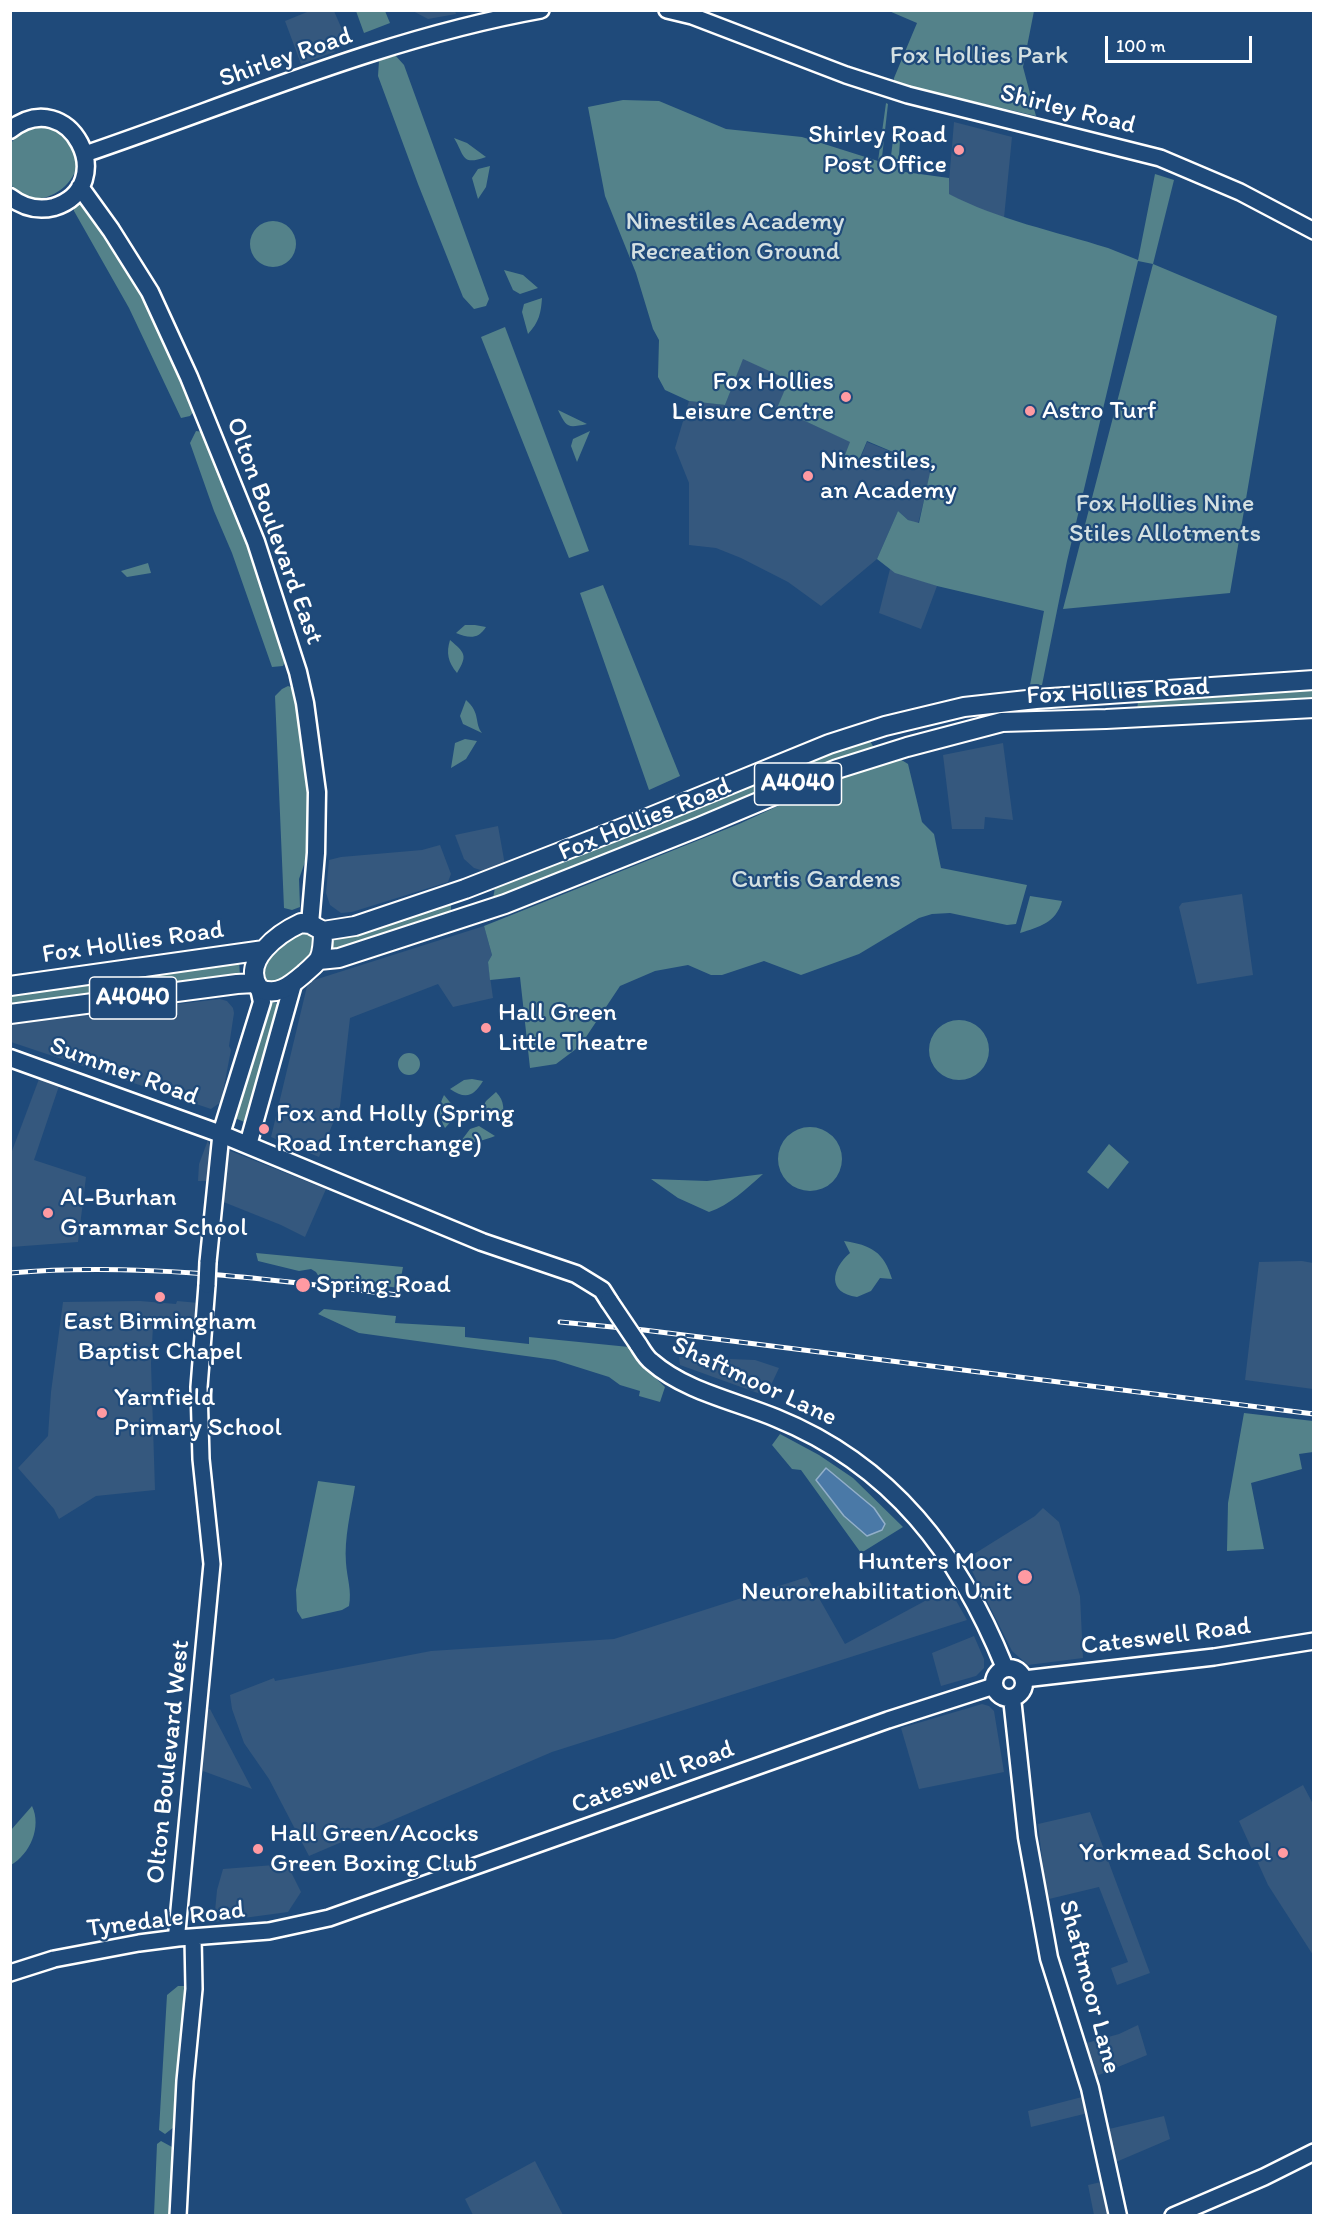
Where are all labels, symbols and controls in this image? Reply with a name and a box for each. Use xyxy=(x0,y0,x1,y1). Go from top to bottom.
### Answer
street label: Shirley Road xyxy=(215,21,357,95)
scale bar xyxy=(1108,24,1255,62)
text: 100 m xyxy=(1116,35,1166,57)
park label: Fox Hollies Park xyxy=(890,40,1068,72)
street label: Shirley Road xyxy=(997,78,1139,142)
place label: Shirley Road Post Office xyxy=(808,119,947,180)
marker: Shirley Road Post Office xyxy=(952,143,966,157)
park label: Ninestiles Academy Recreation Ground xyxy=(625,206,845,268)
place label: Fox Hollies Leisure Centre xyxy=(672,366,834,428)
marker: Fox Hollies Leisure Centre xyxy=(839,390,853,404)
place label: Astro Turf xyxy=(1042,395,1157,427)
marker: Astro Turf xyxy=(1023,404,1037,418)
street label: Olton Boulevard East xyxy=(218,413,330,649)
place label: Ninestiles, an Academy xyxy=(820,445,957,506)
marker: Ninestiles, an Academy xyxy=(801,469,815,483)
park label: Fox Hollies Nine Stiles Allotments xyxy=(1069,488,1261,550)
street label: Fox Hollies Road xyxy=(1026,672,1210,712)
road number: A4040 xyxy=(754,763,842,805)
street label: Fox Hollies Road xyxy=(554,771,736,869)
park label: Curtis Gardens xyxy=(731,864,901,896)
street label: Fox Hollies Road xyxy=(40,915,226,971)
road number: A4040 xyxy=(90,977,176,1019)
place label: Hall Green Little Theatre xyxy=(498,997,648,1058)
marker: Hall Green Little Theatre xyxy=(479,1021,493,1035)
street label: Summer Road xyxy=(45,1031,203,1113)
place label: Fox and Holly (Spring Road Interchange) xyxy=(276,1098,514,1160)
marker: Fox and Holly (Spring Road Interchange) xyxy=(257,1122,271,1136)
place label: Al-Burhan Grammar School xyxy=(60,1182,248,1244)
marker: Al-Burhan Grammar School xyxy=(41,1206,55,1220)
place label: Spring Road xyxy=(316,1269,451,1301)
marker: Spring Road xyxy=(294,1276,312,1294)
marker: East Birmingham Baptist Chapel xyxy=(153,1290,167,1304)
place label: East Birmingham Baptist Chapel xyxy=(63,1306,257,1368)
street label: Shaftmoor Lane xyxy=(667,1330,841,1434)
place label: Yarnfield Primary School xyxy=(114,1382,282,1444)
marker: Yarnfield Primary School xyxy=(95,1406,109,1420)
place label: Hunters Moor Neurorehabilitation Unit xyxy=(741,1546,1012,1607)
marker: Hunters Moor Neurorehabilitation Unit xyxy=(1016,1568,1034,1586)
street label: Cateswell Road xyxy=(1079,1611,1253,1663)
street label: Olton Boulevard West xyxy=(141,1638,197,1886)
street label: Cateswell Road xyxy=(567,1734,739,1822)
place label: Hall Green/Acocks Green Boxing Club xyxy=(270,1818,479,1880)
place label: Yorkmead School xyxy=(1079,1837,1271,1869)
marker: Hall Green/Acocks Green Boxing Club xyxy=(251,1842,265,1856)
marker: Yorkmead School xyxy=(1276,1846,1290,1860)
street label: Tynedale Road xyxy=(85,1895,247,1945)
street label: Shaftmoor Lane xyxy=(1051,1897,1127,2077)

